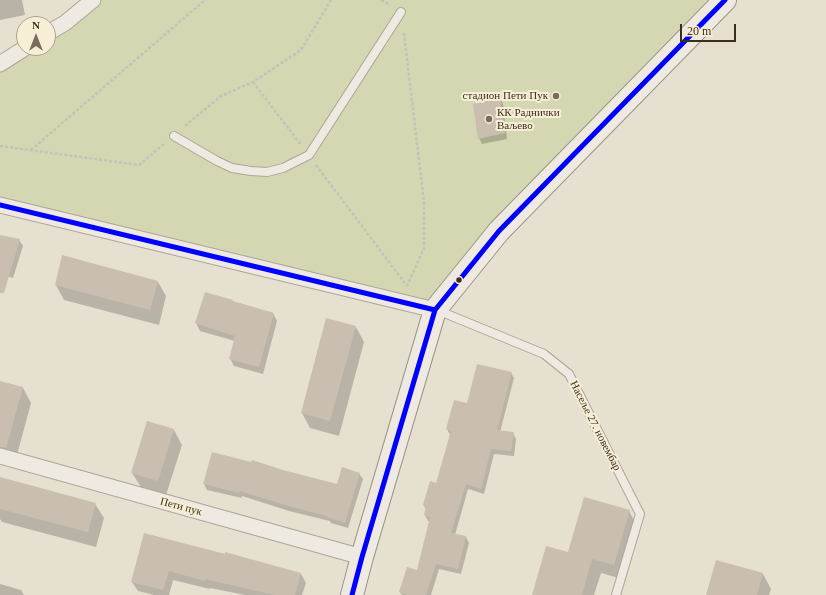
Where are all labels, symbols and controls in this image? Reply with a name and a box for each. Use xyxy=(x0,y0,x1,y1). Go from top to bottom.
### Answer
north arrow xyxy=(16,16,56,56)
scale bar xyxy=(682,16,738,42)
text: N xyxy=(32,19,40,31)
text: 20 m xyxy=(687,24,711,38)
place label: стадион Пети Пук xyxy=(463,89,548,103)
marker: стадион Пети Пук xyxy=(551,91,561,101)
place label: КК Раднички Ваљево xyxy=(497,106,560,132)
marker: КК Раднички Ваљево xyxy=(484,114,494,124)
unlabelled marker xyxy=(454,275,464,285)
street label: Насеље 27. новембар xyxy=(567,379,623,473)
street label: Пети пук xyxy=(159,495,203,519)

